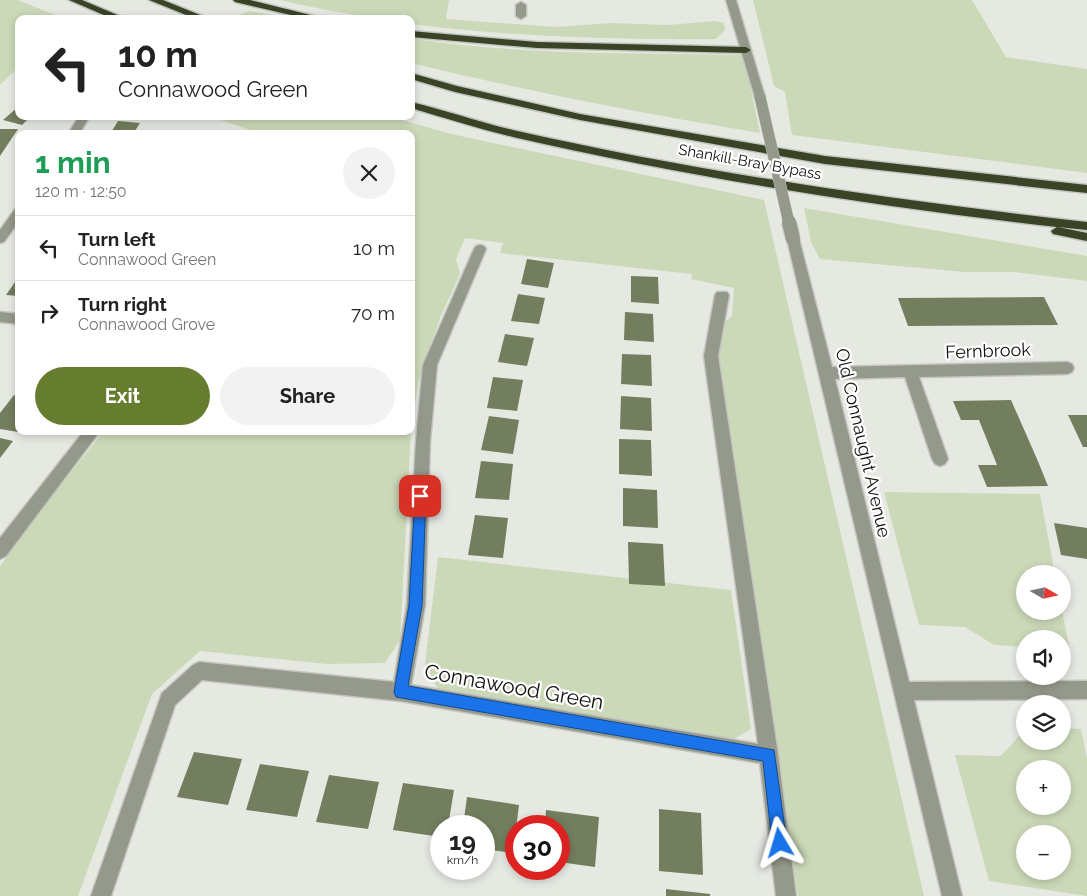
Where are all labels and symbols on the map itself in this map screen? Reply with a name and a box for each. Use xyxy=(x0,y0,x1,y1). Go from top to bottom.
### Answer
street label: Shankill-Bray Bypass xyxy=(677,141,823,183)
street label: Fernbrook xyxy=(945,338,1032,362)
street label: Old Connaught Avenue xyxy=(831,346,896,540)
pin xyxy=(399,475,441,517)
north arrow xyxy=(1016,565,1071,620)
street label: Connawood Green xyxy=(423,658,606,715)
speed limit sign: 30 xyxy=(505,815,570,880)
position arrow xyxy=(753,816,805,868)

